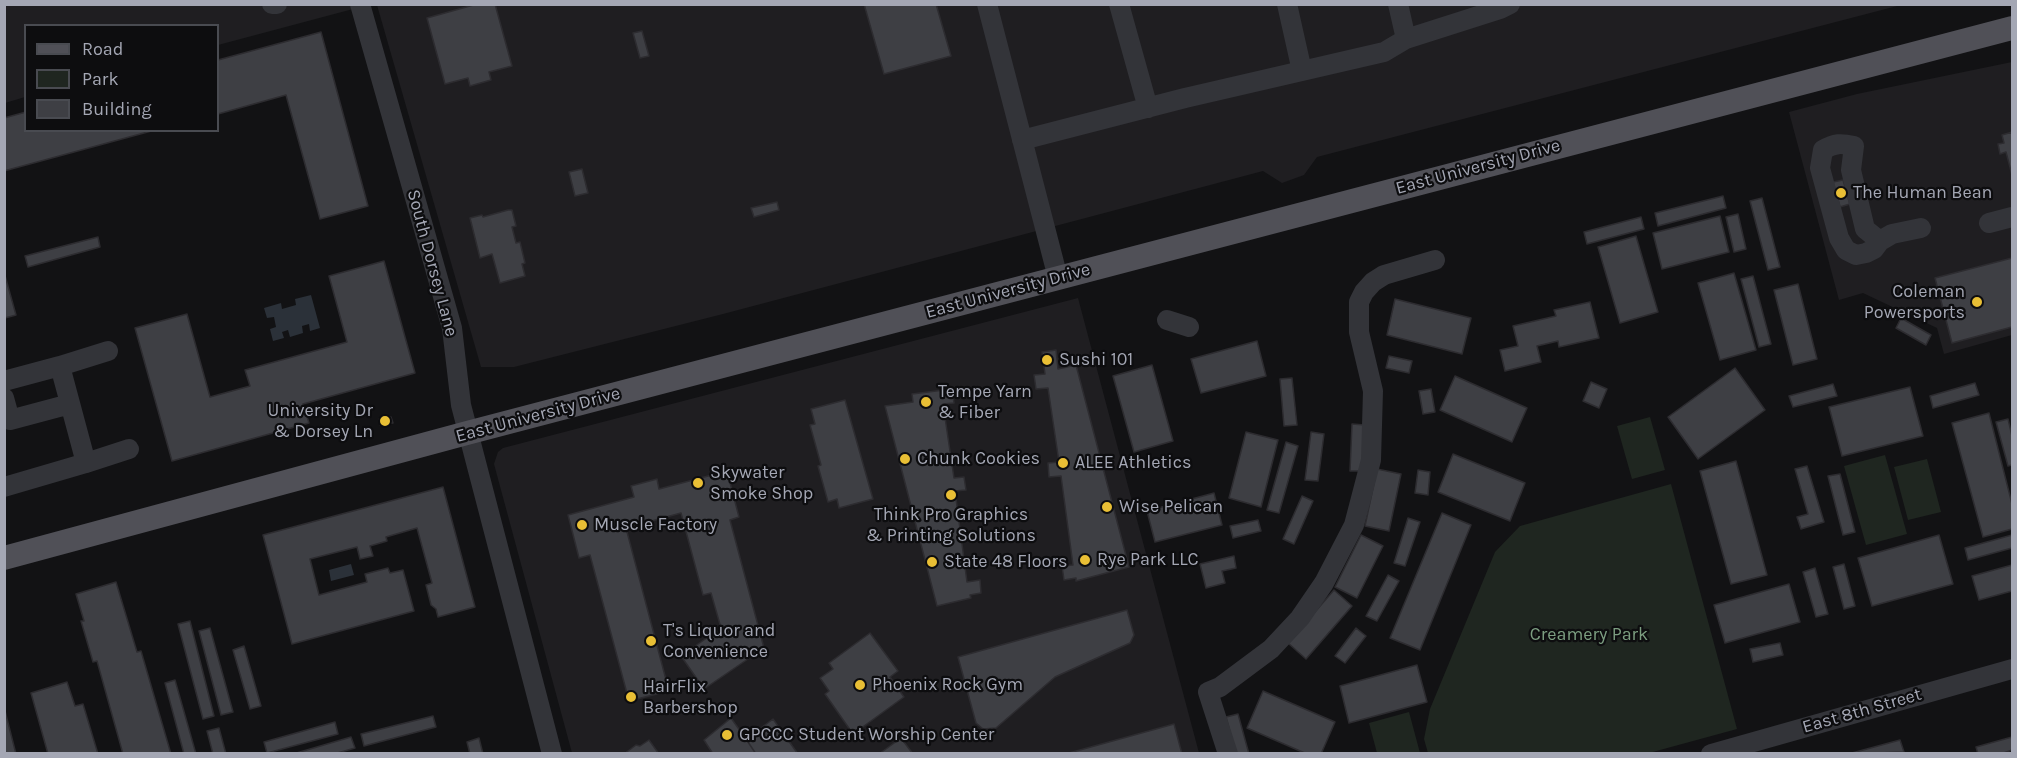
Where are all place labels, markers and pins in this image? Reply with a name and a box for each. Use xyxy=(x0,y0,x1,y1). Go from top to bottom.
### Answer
place label: The Human Bean xyxy=(1853,182,1992,204)
marker: The Human Bean xyxy=(1834,186,1848,200)
place label: Coleman Powersports xyxy=(1864,281,1965,324)
marker: Coleman Powersports xyxy=(1970,295,1984,309)
place label: Sushi 101 xyxy=(1059,349,1133,371)
marker: Sushi 101 xyxy=(1040,353,1054,367)
place label: Tempe Yarn & Fiber xyxy=(938,381,1032,424)
marker: Tempe Yarn & Fiber xyxy=(919,395,933,409)
place label: University Dr & Dorsey Ln xyxy=(268,400,373,442)
marker: University Dr & Dorsey Ln xyxy=(378,414,392,428)
place label: Chunk Cookies xyxy=(917,448,1040,470)
marker: Chunk Cookies xyxy=(898,452,912,466)
place label: ALEE Athletics xyxy=(1075,452,1191,474)
marker: ALEE Athletics xyxy=(1056,456,1070,470)
place label: Skywater Smoke Shop xyxy=(710,462,813,504)
marker: Skywater Smoke Shop xyxy=(691,476,705,490)
marker: Think Pro Graphics & Printing Solutions xyxy=(944,488,958,502)
place label: Wise Pelican xyxy=(1119,496,1223,518)
marker: Wise Pelican xyxy=(1100,500,1114,514)
place label: Think Pro Graphics & Printing Solutions xyxy=(866,504,1036,546)
place label: Muscle Factory xyxy=(594,514,717,536)
marker: Muscle Factory xyxy=(575,518,589,532)
place label: Rye Park LLC xyxy=(1097,549,1199,571)
place label: State 48 Floors xyxy=(944,551,1067,573)
marker: Rye Park LLC xyxy=(1078,553,1092,567)
marker: State 48 Floors xyxy=(925,555,939,569)
place label: T's Liquor and Convenience xyxy=(663,620,775,662)
marker: T's Liquor and Convenience xyxy=(644,634,658,648)
place label: Phoenix Rock Gym xyxy=(872,674,1023,696)
place label: HairFlix Barbershop xyxy=(643,676,738,718)
marker: Phoenix Rock Gym xyxy=(853,678,867,692)
marker: HairFlix Barbershop xyxy=(624,690,638,704)
place label: GPCCC Student Worship Center xyxy=(739,724,994,746)
marker: GPCCC Student Worship Center xyxy=(720,728,734,742)

